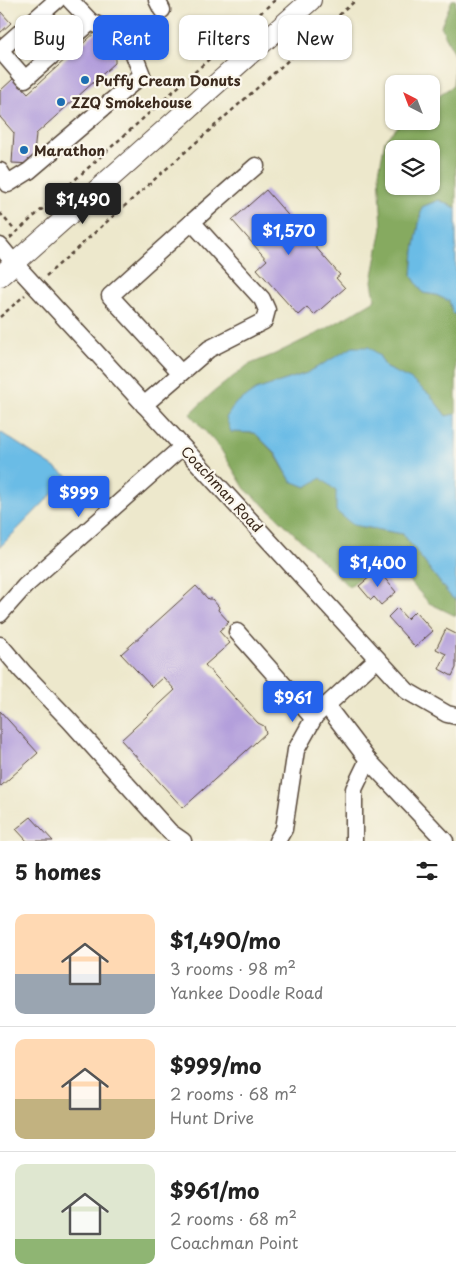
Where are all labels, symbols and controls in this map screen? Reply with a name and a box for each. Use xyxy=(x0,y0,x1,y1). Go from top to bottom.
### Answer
chip: Buy xyxy=(15,15,83,60)
chip: Rent xyxy=(93,15,169,60)
chip: Filters xyxy=(179,15,268,60)
chip: New xyxy=(278,15,352,60)
place label: Puffy Cream Donuts xyxy=(95,70,241,91)
marker: Puffy Cream Donuts xyxy=(79,74,91,86)
north arrow xyxy=(385,75,440,130)
map controls xyxy=(385,75,440,195)
place label: ZZQ Smokehouse xyxy=(71,92,192,113)
marker: ZZQ Smokehouse xyxy=(55,96,67,108)
place label: Marathon xyxy=(34,140,105,161)
button: layers xyxy=(385,140,440,195)
marker: Marathon xyxy=(18,144,30,156)
pin: $1,490 xyxy=(42,182,124,225)
text: $1,490 xyxy=(56,187,110,211)
pin: $1,570 xyxy=(248,214,330,256)
text: $1,570 xyxy=(263,218,315,242)
street label: Coachman Road xyxy=(176,441,268,537)
pin: $999 xyxy=(49,476,109,518)
text: $999 xyxy=(59,480,99,504)
pin: $1,400 xyxy=(337,546,419,588)
text: $1,400 xyxy=(350,550,406,574)
pin: $961 xyxy=(263,680,323,723)
text: $961 xyxy=(274,685,312,709)
text: 5 homes xyxy=(15,855,101,887)
icon: filters xyxy=(413,857,441,885)
text: $1,490/mo xyxy=(170,924,281,956)
icon: home xyxy=(55,934,115,994)
text: 3 rooms · 98 m² xyxy=(170,956,296,980)
text: Yankee Doodle Road xyxy=(170,980,323,1004)
text: $999/mo xyxy=(170,1049,261,1081)
icon: home xyxy=(55,1059,115,1119)
text: 2 rooms · 68 m² xyxy=(170,1081,297,1105)
text: Hunt Drive xyxy=(170,1105,254,1129)
text: $961/mo xyxy=(170,1174,259,1206)
icon: home xyxy=(55,1184,115,1244)
text: 2 rooms · 68 m² xyxy=(170,1206,297,1230)
text: Coachman Point xyxy=(170,1230,298,1254)

